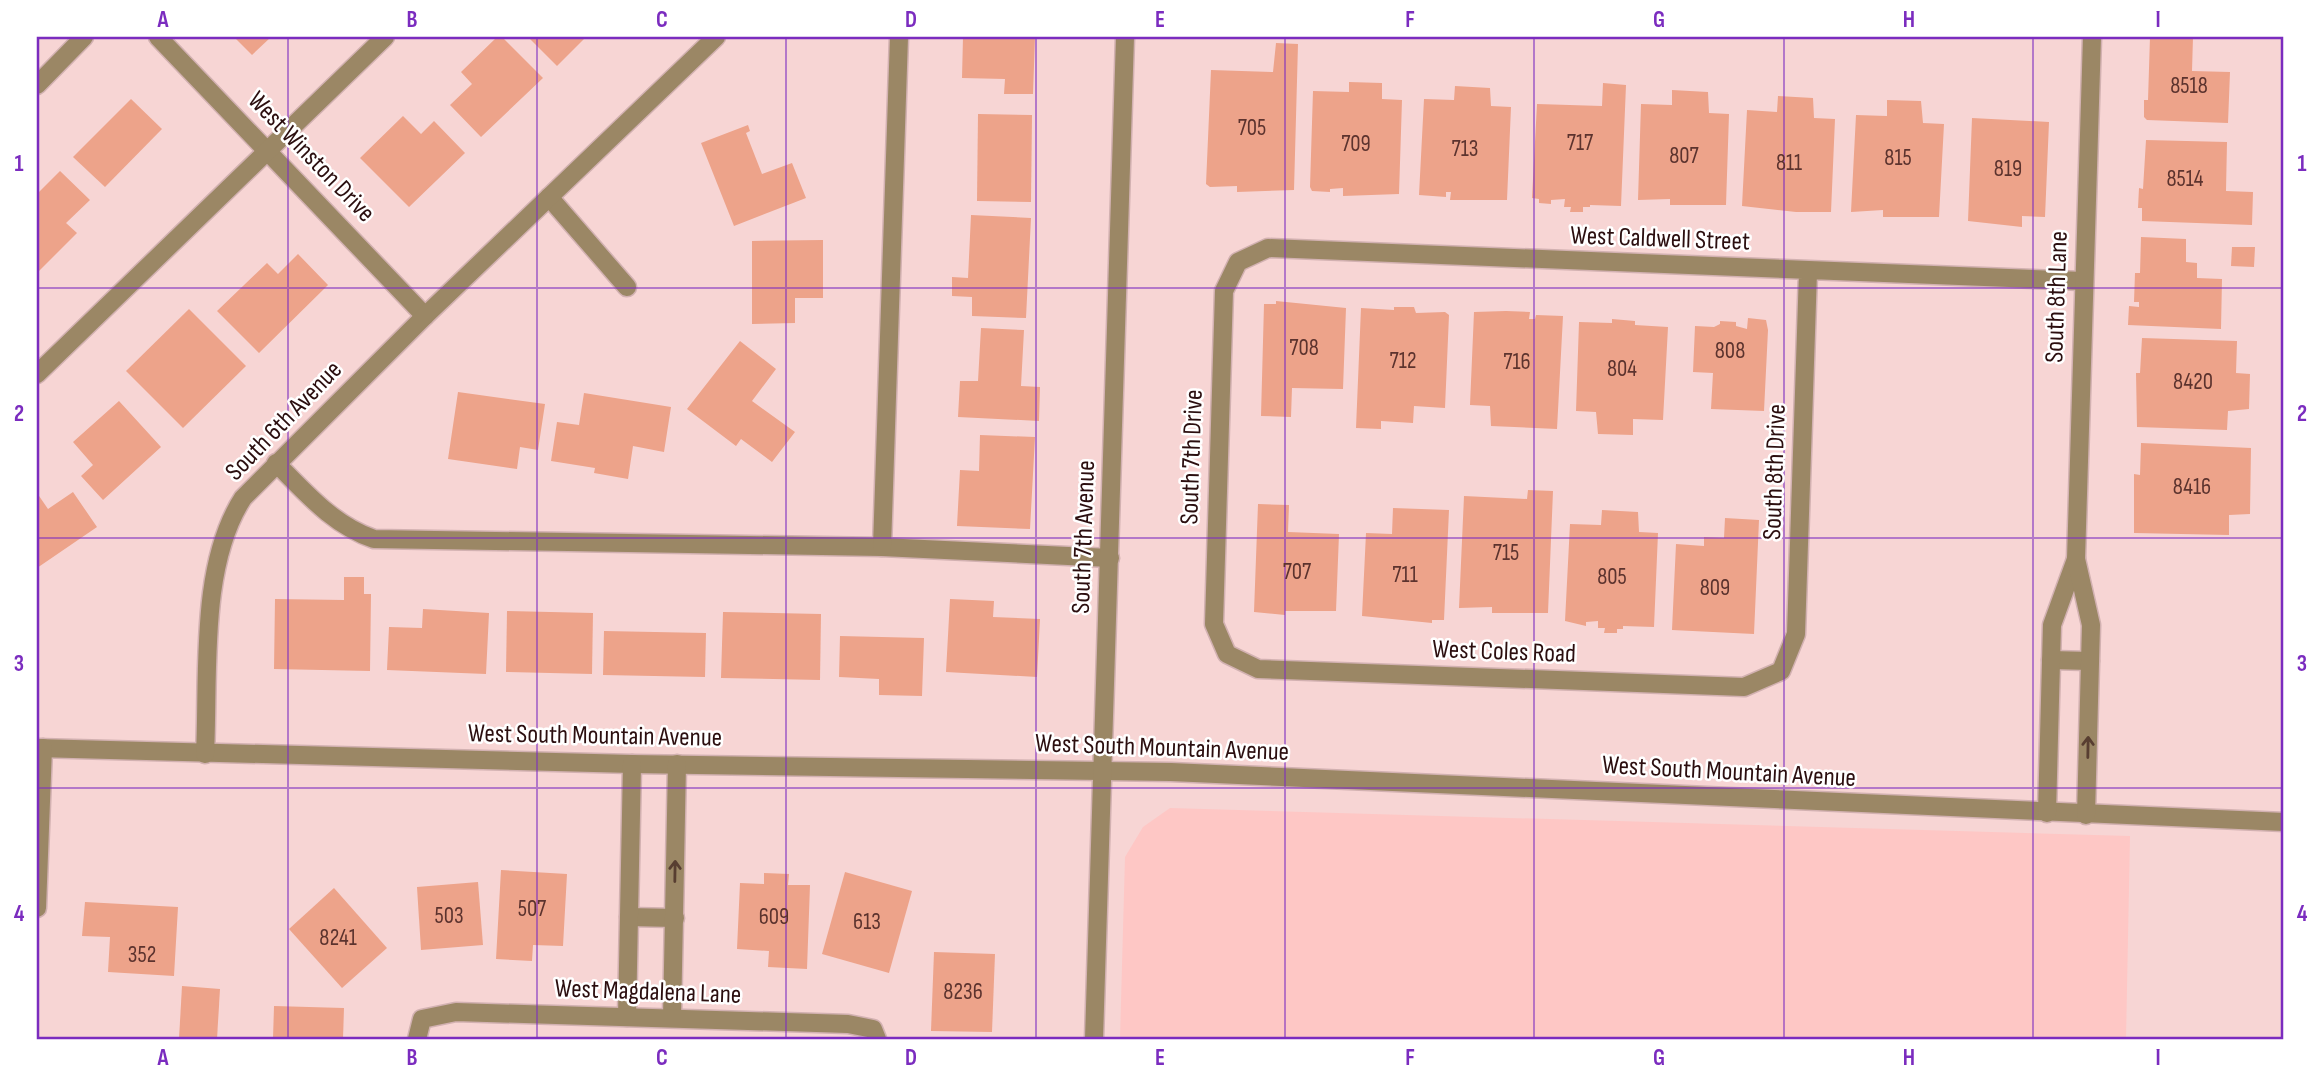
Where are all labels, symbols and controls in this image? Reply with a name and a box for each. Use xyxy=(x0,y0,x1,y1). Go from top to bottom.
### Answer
text: A xyxy=(157,6,170,34)
text: B xyxy=(407,6,418,34)
text: C xyxy=(656,6,668,34)
text: D xyxy=(905,6,917,34)
text: E xyxy=(1155,6,1165,34)
text: F xyxy=(1405,6,1415,34)
text: G xyxy=(1653,6,1665,34)
text: H xyxy=(1903,6,1915,34)
text: I xyxy=(2155,6,2161,34)
house number: 8518 xyxy=(2170,72,2208,100)
street label: West Winston Drive xyxy=(241,85,381,229)
house number: 705 xyxy=(1238,114,1266,142)
house number: 717 xyxy=(1567,129,1593,157)
house number: 709 xyxy=(1341,130,1371,158)
house number: 713 xyxy=(1452,135,1478,163)
house number: 807 xyxy=(1669,142,1699,170)
house number: 815 xyxy=(1884,144,1912,172)
house number: 811 xyxy=(1776,149,1802,177)
text: 1 xyxy=(14,150,24,178)
text: 1 xyxy=(2297,150,2307,178)
house number: 819 xyxy=(1994,155,2022,183)
house number: 8514 xyxy=(2167,165,2204,193)
street label: West Caldwell Street xyxy=(1570,220,1750,258)
street label: South 8th Lane xyxy=(2039,231,2075,363)
house number: 708 xyxy=(1289,334,1319,362)
house number: 808 xyxy=(1715,337,1745,365)
house number: 712 xyxy=(1389,347,1417,375)
house number: 716 xyxy=(1503,348,1531,376)
street label: South 6th Avenue xyxy=(219,355,349,487)
house number: 804 xyxy=(1607,355,1637,383)
house number: 8420 xyxy=(2173,368,2213,396)
street label: South 7th Drive xyxy=(1174,389,1210,525)
text: 2 xyxy=(14,400,24,428)
text: 2 xyxy=(2297,400,2307,428)
street label: South 8th Drive xyxy=(1757,404,1793,540)
street label: South 7th Avenue xyxy=(1066,460,1102,614)
house number: 8416 xyxy=(2173,473,2211,501)
house number: 715 xyxy=(1493,539,1519,567)
house number: 707 xyxy=(1283,558,1311,586)
house number: 711 xyxy=(1392,561,1418,589)
house number: 805 xyxy=(1597,563,1627,591)
house number: 809 xyxy=(1700,574,1730,602)
street label: West Coles Road xyxy=(1432,634,1576,670)
text: 3 xyxy=(14,650,24,678)
text: 3 xyxy=(2297,650,2307,678)
street label: West South Mountain Avenue xyxy=(468,718,722,754)
street label: West South Mountain Avenue xyxy=(1034,728,1290,768)
one-way arrow xyxy=(2081,736,2095,759)
street label: West South Mountain Avenue xyxy=(1601,750,1857,794)
one-way arrow xyxy=(669,859,682,882)
house number: 507 xyxy=(518,895,546,923)
text: 4 xyxy=(14,900,25,928)
text: 4 xyxy=(2297,900,2308,928)
house number: 503 xyxy=(434,902,464,930)
house number: 609 xyxy=(759,903,789,931)
house number: 613 xyxy=(853,908,881,936)
house number: 8241 xyxy=(319,924,357,952)
house number: 352 xyxy=(128,941,156,969)
street label: West Magdalena Lane xyxy=(554,973,742,1011)
house number: 8236 xyxy=(943,978,983,1006)
text: A xyxy=(157,1044,170,1072)
text: B xyxy=(407,1044,418,1072)
text: C xyxy=(656,1044,668,1072)
text: D xyxy=(905,1044,917,1072)
text: E xyxy=(1155,1044,1165,1072)
text: F xyxy=(1405,1044,1415,1072)
text: G xyxy=(1653,1044,1665,1072)
text: H xyxy=(1903,1044,1915,1072)
text: I xyxy=(2155,1044,2161,1072)

